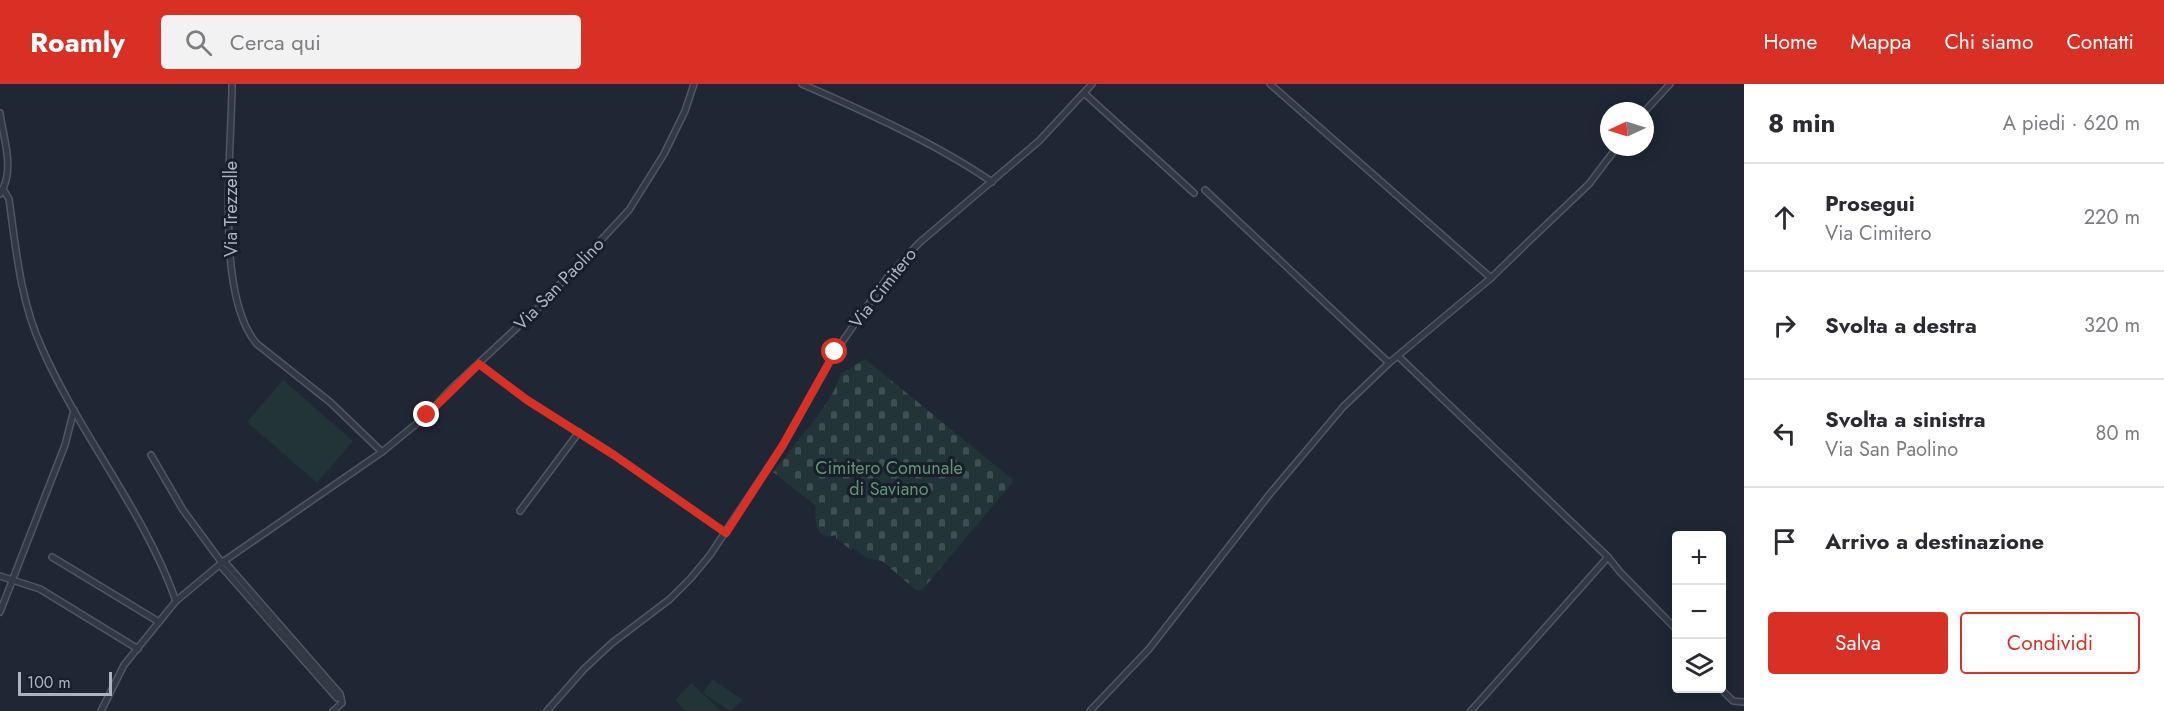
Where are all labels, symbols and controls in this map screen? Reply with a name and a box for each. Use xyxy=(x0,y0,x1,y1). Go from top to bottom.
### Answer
search box xyxy=(161,15,581,69)
text: Roamly xyxy=(30,22,125,63)
icon: search xyxy=(182,26,215,59)
text: Cerca qui xyxy=(230,26,321,58)
text: Home xyxy=(1764,27,1817,57)
text: Mappa xyxy=(1850,27,1911,57)
text: Chi siamo xyxy=(1944,27,2033,57)
text: Contatti xyxy=(2066,27,2134,57)
north arrow xyxy=(1600,102,1654,156)
text: 8 min xyxy=(1768,104,1836,142)
text: A piedi · 620 m xyxy=(2003,109,2140,138)
street label: Via Trezzelle xyxy=(218,161,244,257)
text: Prosegui xyxy=(1825,187,1915,219)
icon: ahead xyxy=(1768,201,1801,234)
text: 220 m xyxy=(2084,203,2140,232)
text: Via Cimitero xyxy=(1825,219,1931,248)
street label: Via San Paolino xyxy=(508,232,610,336)
street label: Via Cimitero xyxy=(843,242,923,334)
icon: right xyxy=(1768,309,1801,342)
text: Svolta a destra xyxy=(1825,309,1977,341)
text: 320 m xyxy=(2084,311,2140,340)
route start xyxy=(821,338,847,364)
route end xyxy=(413,401,439,427)
text: Svolta a sinistra xyxy=(1825,403,1986,435)
icon: left xyxy=(1768,417,1801,450)
text: 80 m xyxy=(2095,419,2140,448)
text: Via San Paolino xyxy=(1825,435,1958,464)
park label: Cimitero Comunale di Saviano xyxy=(815,455,963,502)
icon: arrive xyxy=(1768,525,1801,558)
text: Arrivo a destinazione xyxy=(1825,525,2044,557)
map controls xyxy=(1672,531,1726,693)
button: + xyxy=(1672,531,1726,585)
button: − xyxy=(1672,585,1726,639)
button: Salva xyxy=(1768,612,1948,674)
button: Condividi xyxy=(1960,612,2140,674)
button: layers xyxy=(1672,639,1726,693)
scale bar xyxy=(18,669,112,696)
text: 100 m xyxy=(27,671,71,694)

